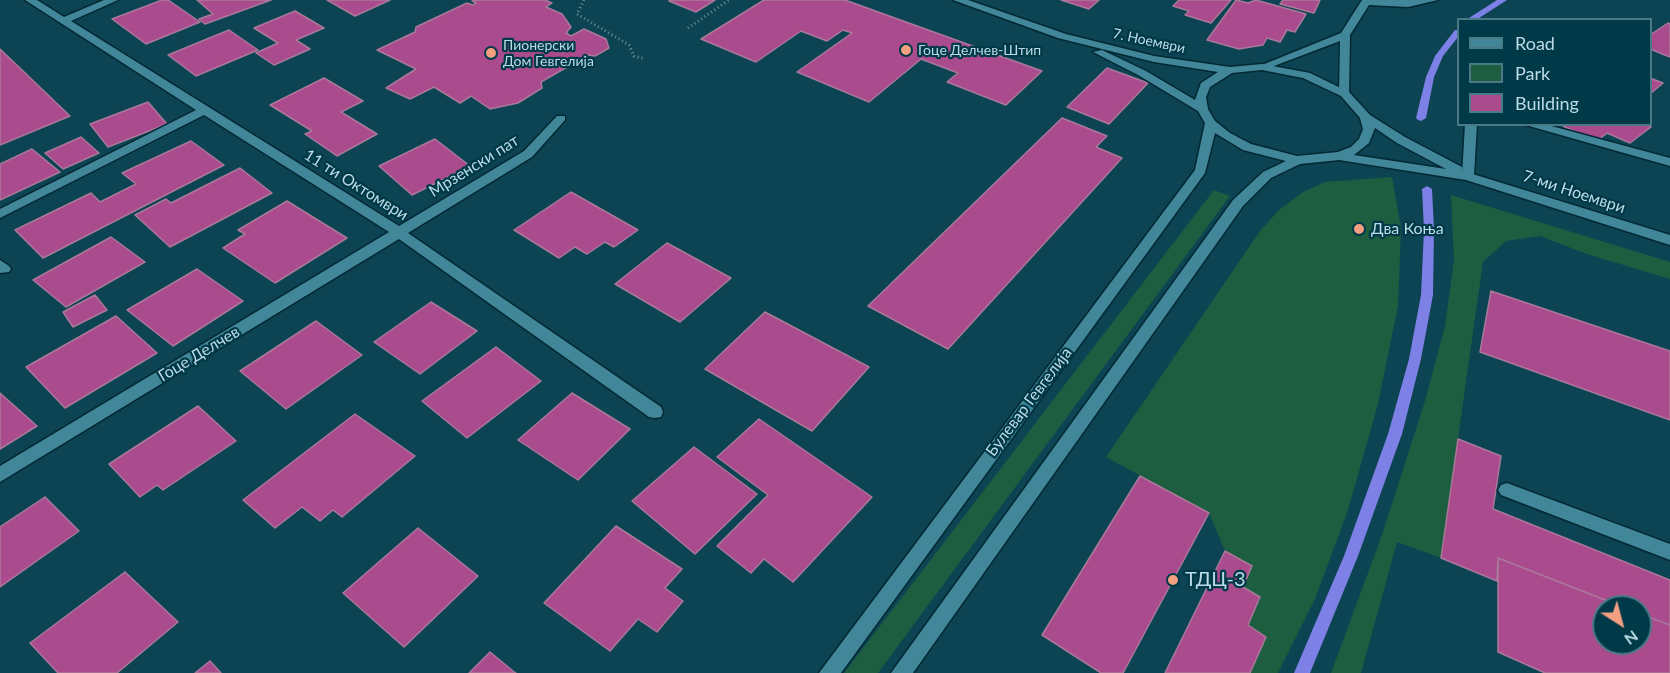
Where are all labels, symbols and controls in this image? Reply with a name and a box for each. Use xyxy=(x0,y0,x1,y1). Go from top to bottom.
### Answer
legend xyxy=(1457,18,1652,126)
street label: 7. Ноември xyxy=(1111,25,1187,57)
text: Road xyxy=(1515,32,1555,54)
place label: Пионерски Дом Гевгелија xyxy=(503,37,594,70)
place label: Гоце Делчев-Штип xyxy=(918,42,1041,58)
marker: Гоце Делчев-Штип xyxy=(899,43,913,57)
marker: Пионерски Дом Гевгелија xyxy=(484,46,498,60)
text: Park xyxy=(1515,62,1550,84)
text: Building xyxy=(1515,92,1579,114)
street label: Мрзенски пат xyxy=(426,131,522,201)
street label: 11 ти Октомври xyxy=(300,145,412,225)
street label: 7-ми Ноември xyxy=(1520,166,1628,218)
place label: Два Коња xyxy=(1371,219,1444,239)
marker: Два Коња xyxy=(1352,222,1366,236)
street label: Гоце Делчев xyxy=(155,322,243,386)
street label: Булевар Гевгелија xyxy=(982,344,1076,460)
place label: ТДЦ-3 xyxy=(1185,568,1246,592)
marker: ТДЦ-3 xyxy=(1166,573,1180,587)
north arrow xyxy=(1592,595,1652,655)
text: N xyxy=(1621,627,1642,650)

